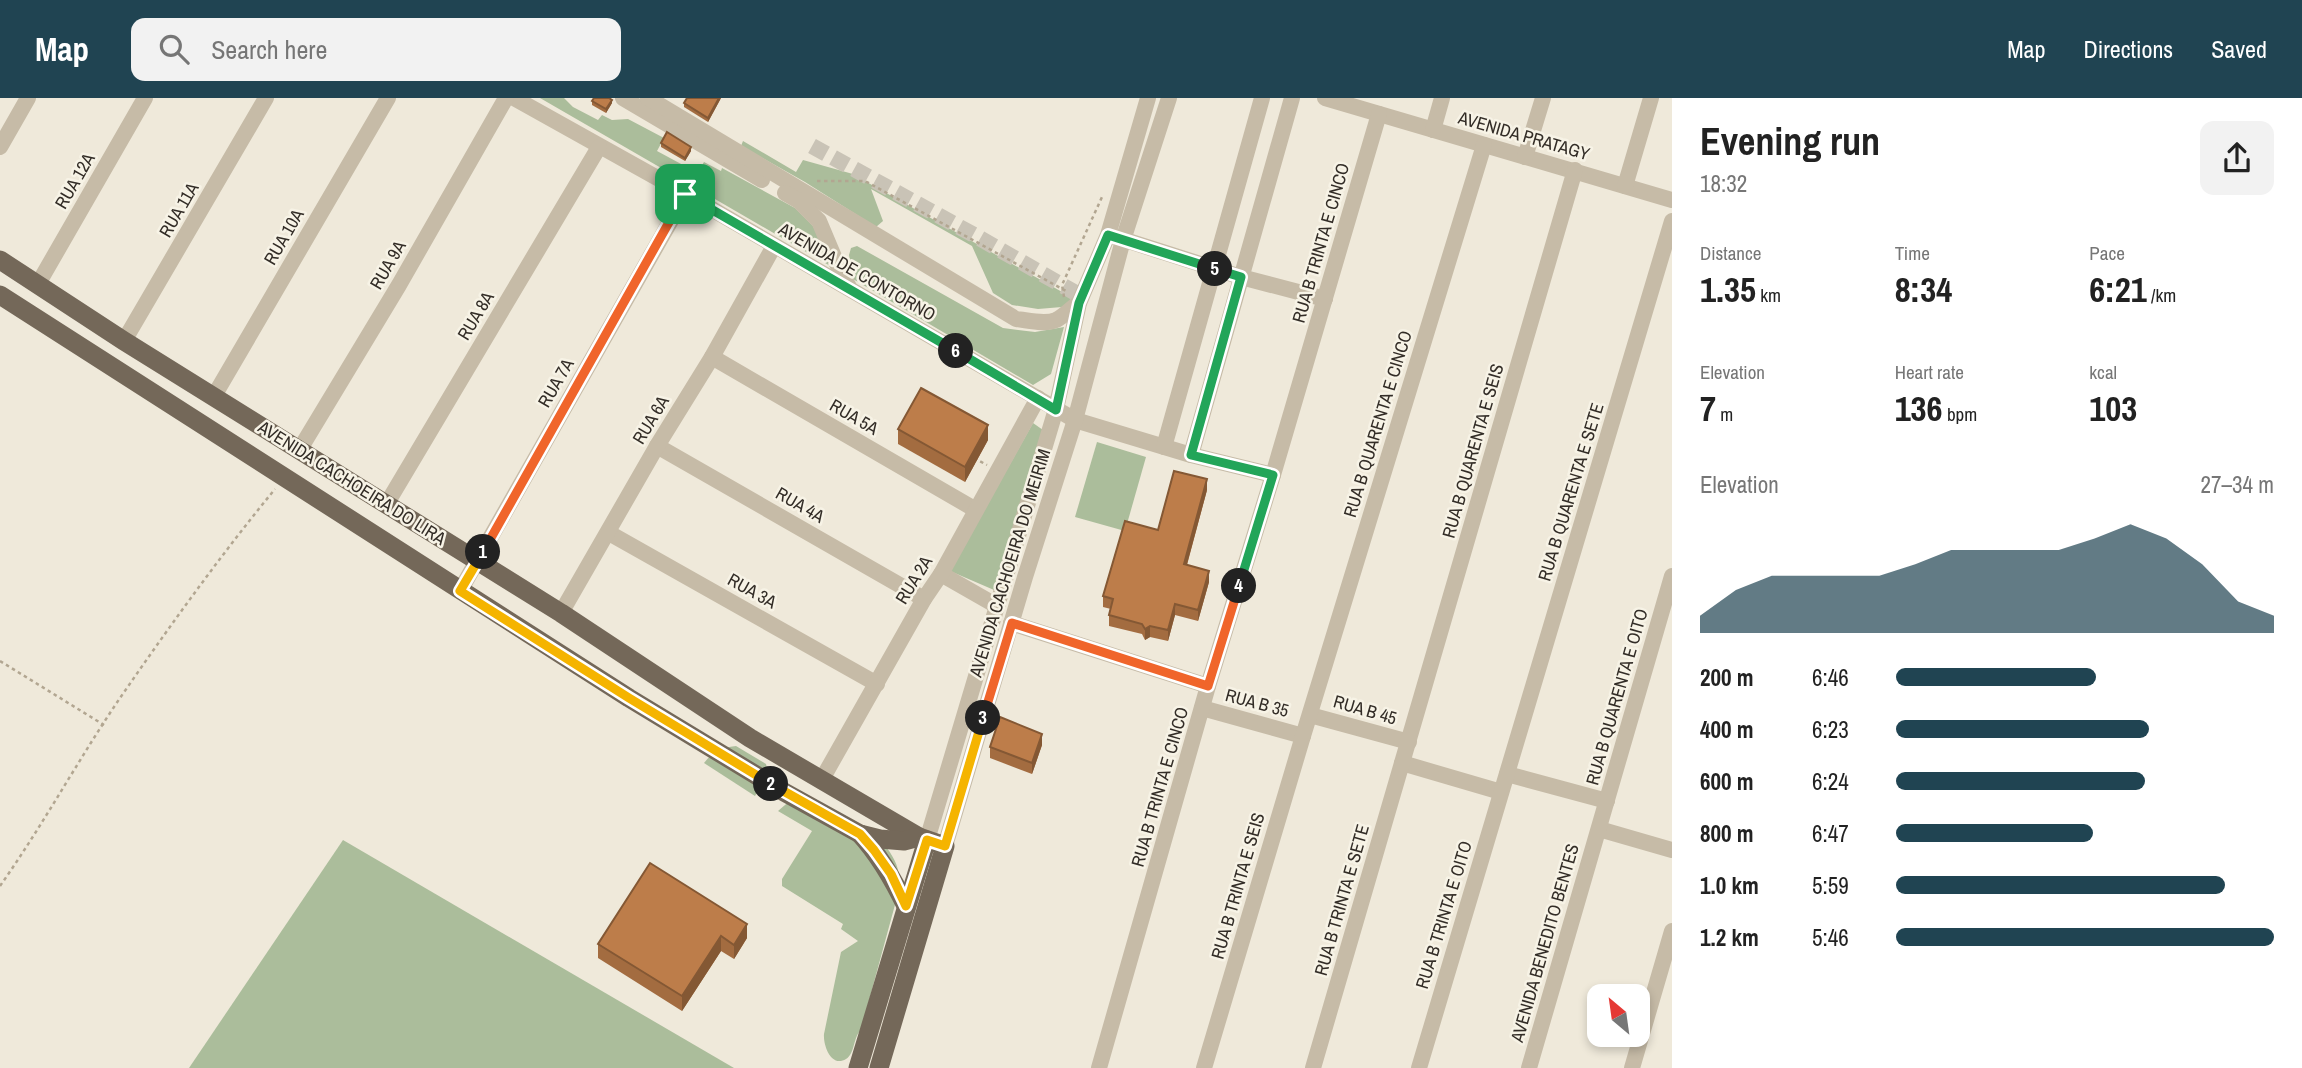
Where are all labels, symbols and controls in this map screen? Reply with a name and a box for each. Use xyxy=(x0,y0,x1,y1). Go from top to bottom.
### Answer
search box xyxy=(131,18,621,81)
text: Map xyxy=(35,27,89,71)
icon: search xyxy=(155,30,193,68)
text: Search here xyxy=(211,32,327,67)
text: Map xyxy=(2007,33,2045,65)
text: Directions xyxy=(2083,33,2173,65)
text: Saved xyxy=(2211,33,2267,65)
street label: AVENIDA PRATAGY xyxy=(1455,105,1593,166)
text: Evening run xyxy=(1700,116,1880,167)
button: share xyxy=(2200,121,2274,195)
street label: RUA 12A xyxy=(49,148,101,213)
street label: RUA B TRINTA E CINCO xyxy=(1286,160,1355,326)
pin xyxy=(655,164,715,224)
text: 18:32 xyxy=(1700,168,1747,199)
icon: arrive xyxy=(666,175,704,213)
street label: RUA 11A xyxy=(153,178,204,242)
street label: RUA 10A xyxy=(258,204,310,269)
street label: AVENIDA DE CONTORNO xyxy=(773,216,940,327)
street label: RUA 9A xyxy=(364,236,412,294)
text: Distance xyxy=(1700,240,1761,266)
text: Time xyxy=(1895,240,1930,266)
text: Pace xyxy=(2089,240,2125,266)
pin: 5 xyxy=(1198,252,1232,286)
text: 5 xyxy=(1210,255,1219,281)
text: 1.35 xyxy=(1700,266,1756,313)
text: 8:34 xyxy=(1895,266,1952,313)
text: 6:21 xyxy=(2089,266,2147,313)
text: km xyxy=(1756,282,1781,308)
text: /km xyxy=(2147,282,2176,308)
street label: RUA 8A xyxy=(451,287,500,345)
street label: RUA B QUARENTA E CINCO xyxy=(1337,327,1418,520)
pin: 6 xyxy=(939,334,974,368)
text: 6 xyxy=(951,337,960,363)
street label: RUA 7A xyxy=(532,354,580,412)
text: Elevation xyxy=(1700,359,1765,385)
text: Heart rate xyxy=(1895,359,1964,385)
text: kcal xyxy=(2089,359,2117,385)
street label: RUA B QUARENTA E SEIS xyxy=(1436,361,1509,541)
text: 7 xyxy=(1700,385,1716,432)
text: 136 xyxy=(1895,385,1943,432)
text: 103 xyxy=(2089,385,2137,432)
street label: RUA 6A xyxy=(626,391,675,449)
street label: RUA 5A xyxy=(825,393,883,441)
street label: RUA B QUARENTA E SETE xyxy=(1532,400,1610,584)
text: m xyxy=(1716,401,1733,427)
text: bpm xyxy=(1943,401,1977,427)
street label: AVENIDA CACHOEIRA DO LIRA xyxy=(253,414,451,551)
street label: AVENIDA CACHOEIRA DO MEIRIM xyxy=(963,446,1056,681)
text: Elevation xyxy=(1700,469,1779,500)
text: 27–34 m xyxy=(2201,469,2274,500)
street label: RUA 4A xyxy=(771,481,829,529)
pin: 1 xyxy=(466,534,500,570)
text: 1 xyxy=(478,538,487,564)
street label: RUA 2A xyxy=(889,551,938,609)
street label: RUA 3A xyxy=(723,567,781,614)
pin: 4 xyxy=(1222,568,1256,603)
text: 4 xyxy=(1234,572,1243,598)
street label: RUA B QUARENTA E OITO xyxy=(1579,606,1654,788)
text: 200 m xyxy=(1700,662,1753,693)
text: 6:46 xyxy=(1812,662,1849,693)
street label: RUA B 35 xyxy=(1223,682,1292,723)
street label: RUA B 45 xyxy=(1331,689,1400,730)
pin: 3 xyxy=(965,700,1000,736)
text: 3 xyxy=(978,704,987,730)
street label: RUA B TRINTA E CINCO xyxy=(1125,704,1194,870)
text: 400 m xyxy=(1700,714,1753,745)
text: 6:23 xyxy=(1812,714,1849,745)
pin: 2 xyxy=(754,766,788,802)
text: 600 m xyxy=(1700,766,1753,797)
text: 6:24 xyxy=(1812,766,1849,797)
text: 2 xyxy=(766,770,775,796)
street label: RUA B TRINTA E SEIS xyxy=(1205,810,1270,962)
text: 800 m xyxy=(1700,818,1753,849)
text: 6:47 xyxy=(1812,818,1849,849)
street label: RUA B TRINTA E SETE xyxy=(1308,821,1375,978)
street label: RUA B TRINTA E OITO xyxy=(1409,838,1478,992)
street label: AVENIDA BENEDITO BENTES xyxy=(1504,841,1585,1046)
text: 1.0 km xyxy=(1700,870,1759,901)
text: 5:59 xyxy=(1812,870,1849,901)
text: 1.2 km xyxy=(1700,922,1759,953)
text: 5:46 xyxy=(1812,922,1849,953)
north arrow xyxy=(1587,984,1650,1046)
map controls xyxy=(1587,984,1650,1047)

